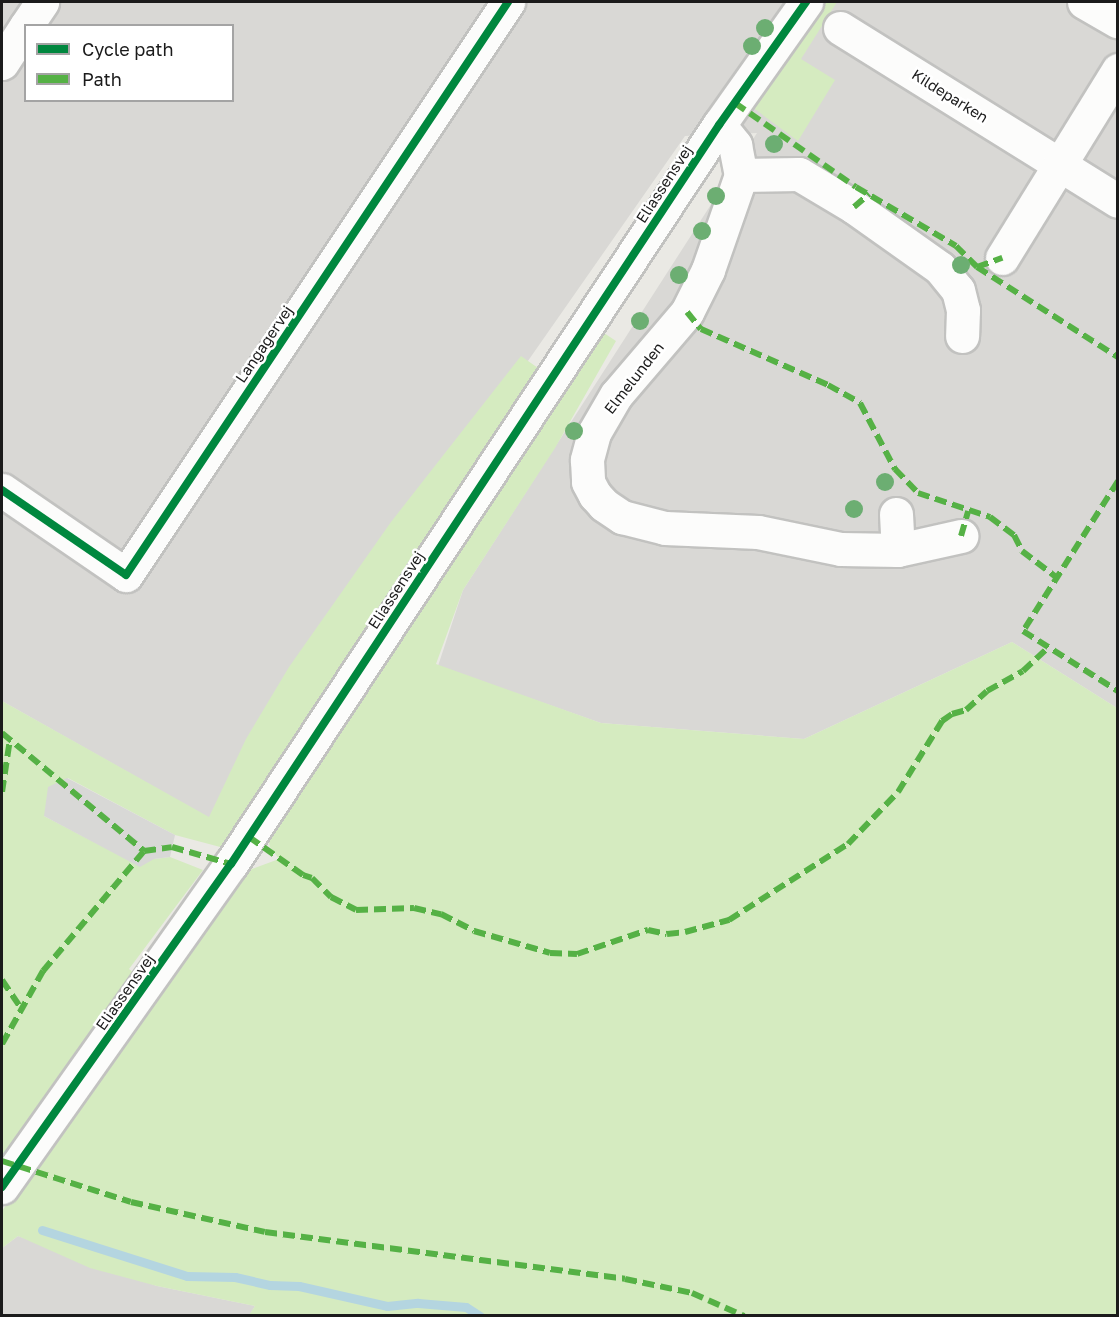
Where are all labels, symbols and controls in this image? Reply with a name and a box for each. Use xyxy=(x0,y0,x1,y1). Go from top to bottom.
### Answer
legend xyxy=(24,24,234,102)
text: Cycle path xyxy=(82,38,174,60)
street label: Kildeparken xyxy=(909,65,991,127)
text: Path xyxy=(82,68,122,90)
street label: Eliassensvej xyxy=(632,142,696,226)
street label: Langagervej xyxy=(232,302,296,386)
street label: Elmelunden xyxy=(600,339,668,417)
street label: Eliassensvej xyxy=(364,548,428,632)
street label: Eliassensvej xyxy=(92,950,158,1034)

